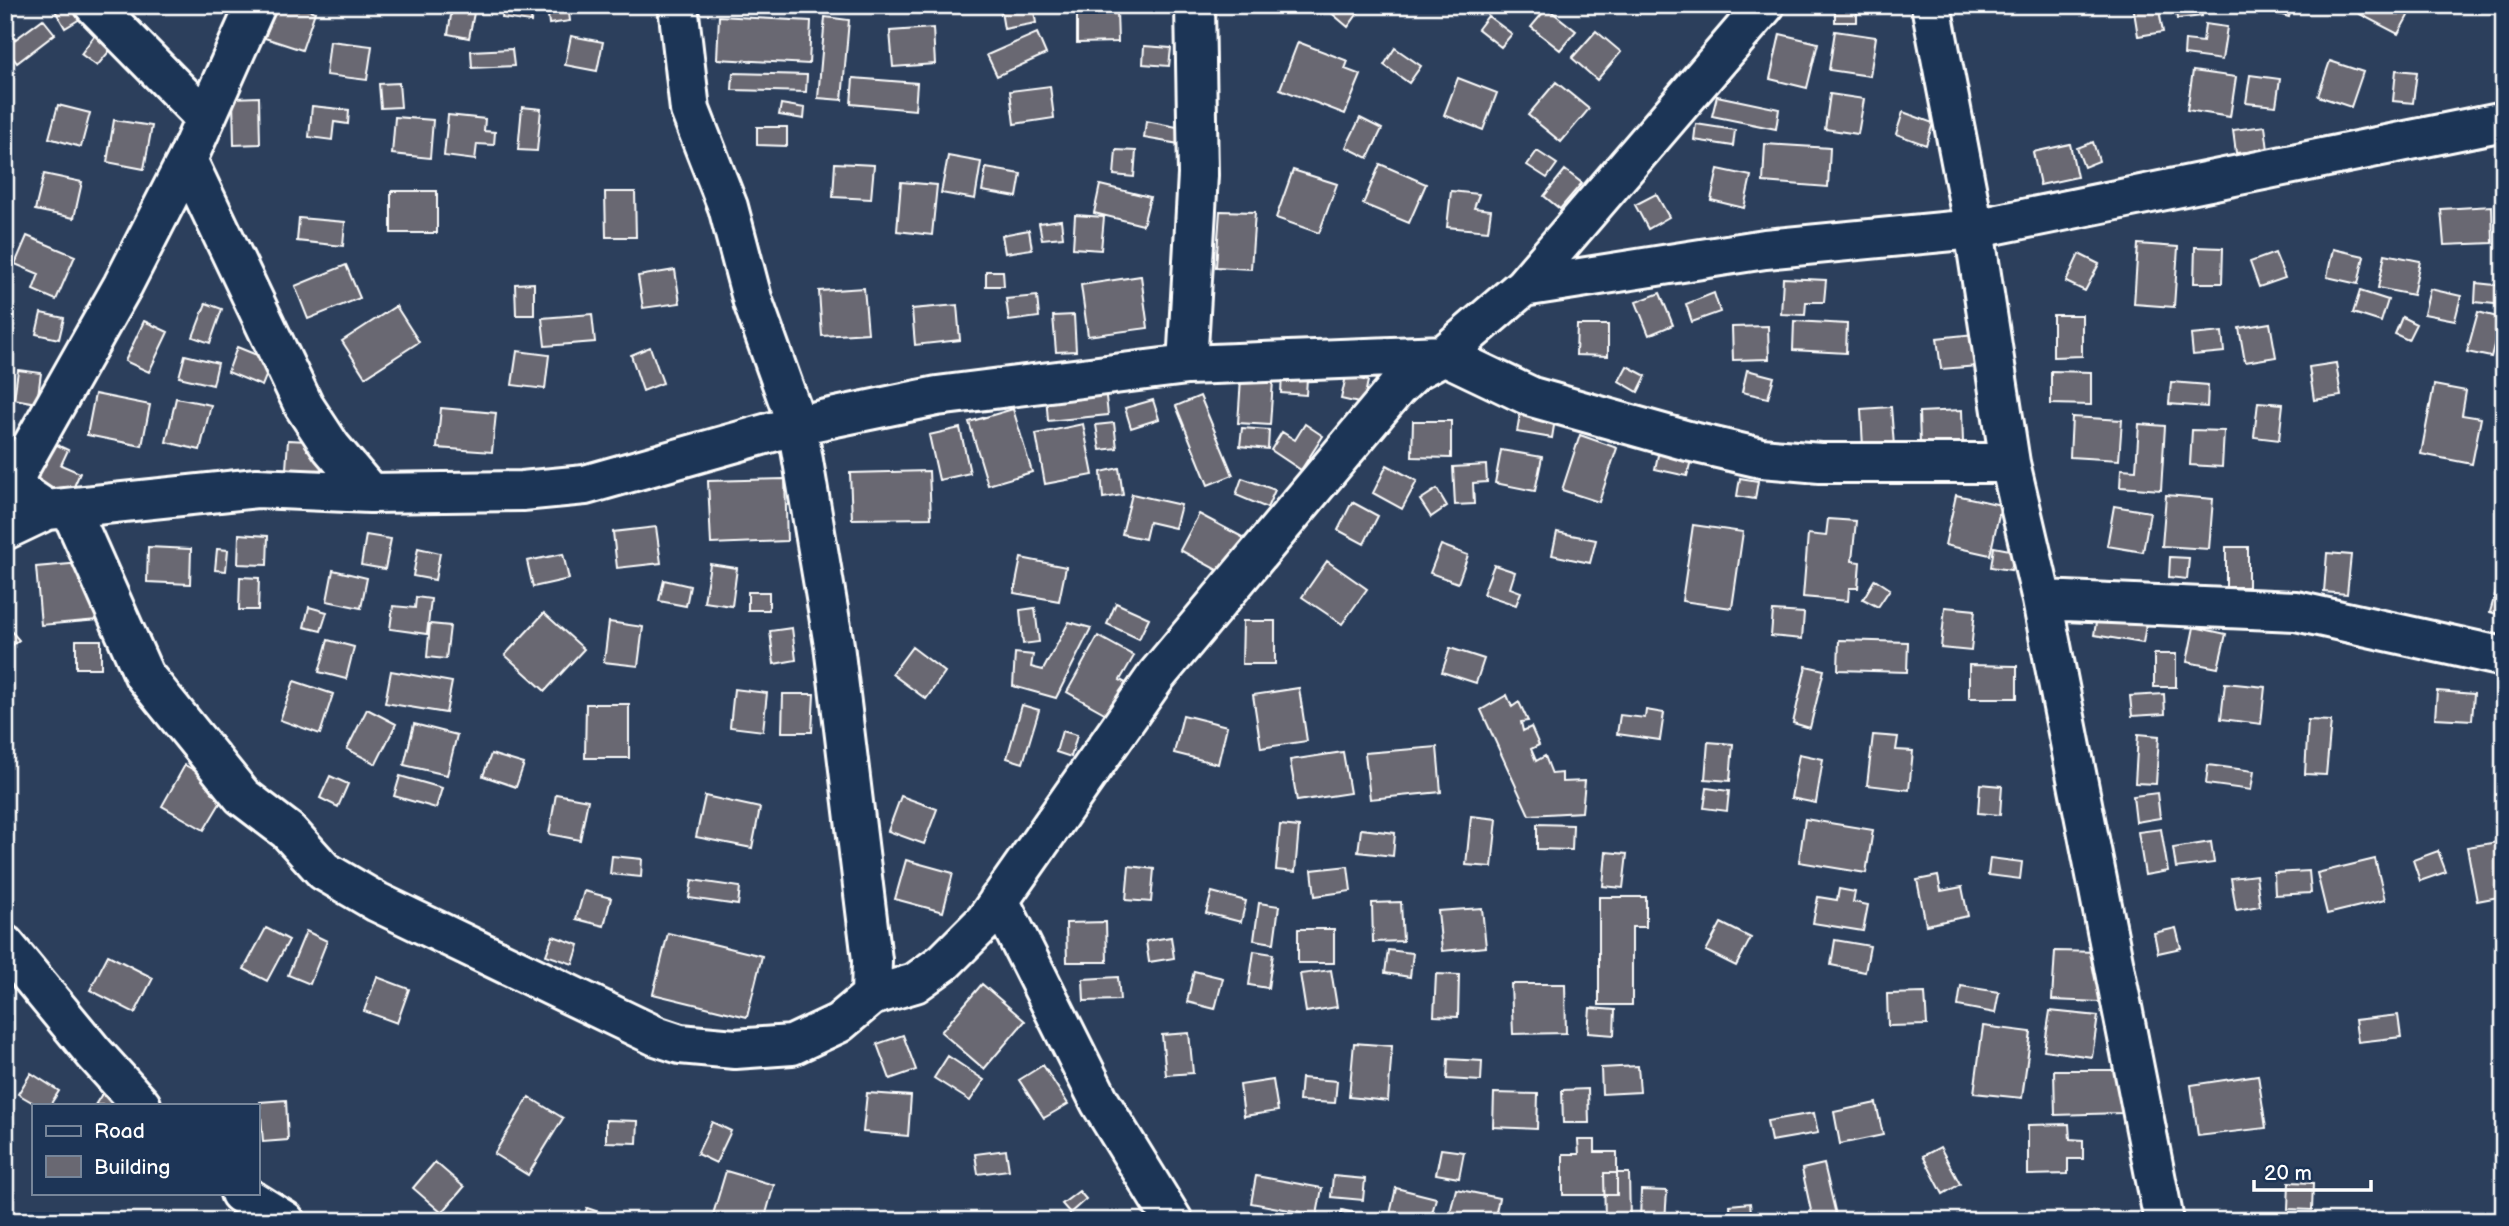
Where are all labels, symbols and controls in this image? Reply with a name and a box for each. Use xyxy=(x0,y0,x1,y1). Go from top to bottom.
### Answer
legend xyxy=(32,1104,259,1194)
text: Road xyxy=(94,1119,145,1144)
scale bar xyxy=(2254,1149,2371,1193)
text: Building xyxy=(94,1155,170,1180)
text: 20 m xyxy=(2264,1161,2312,1186)

